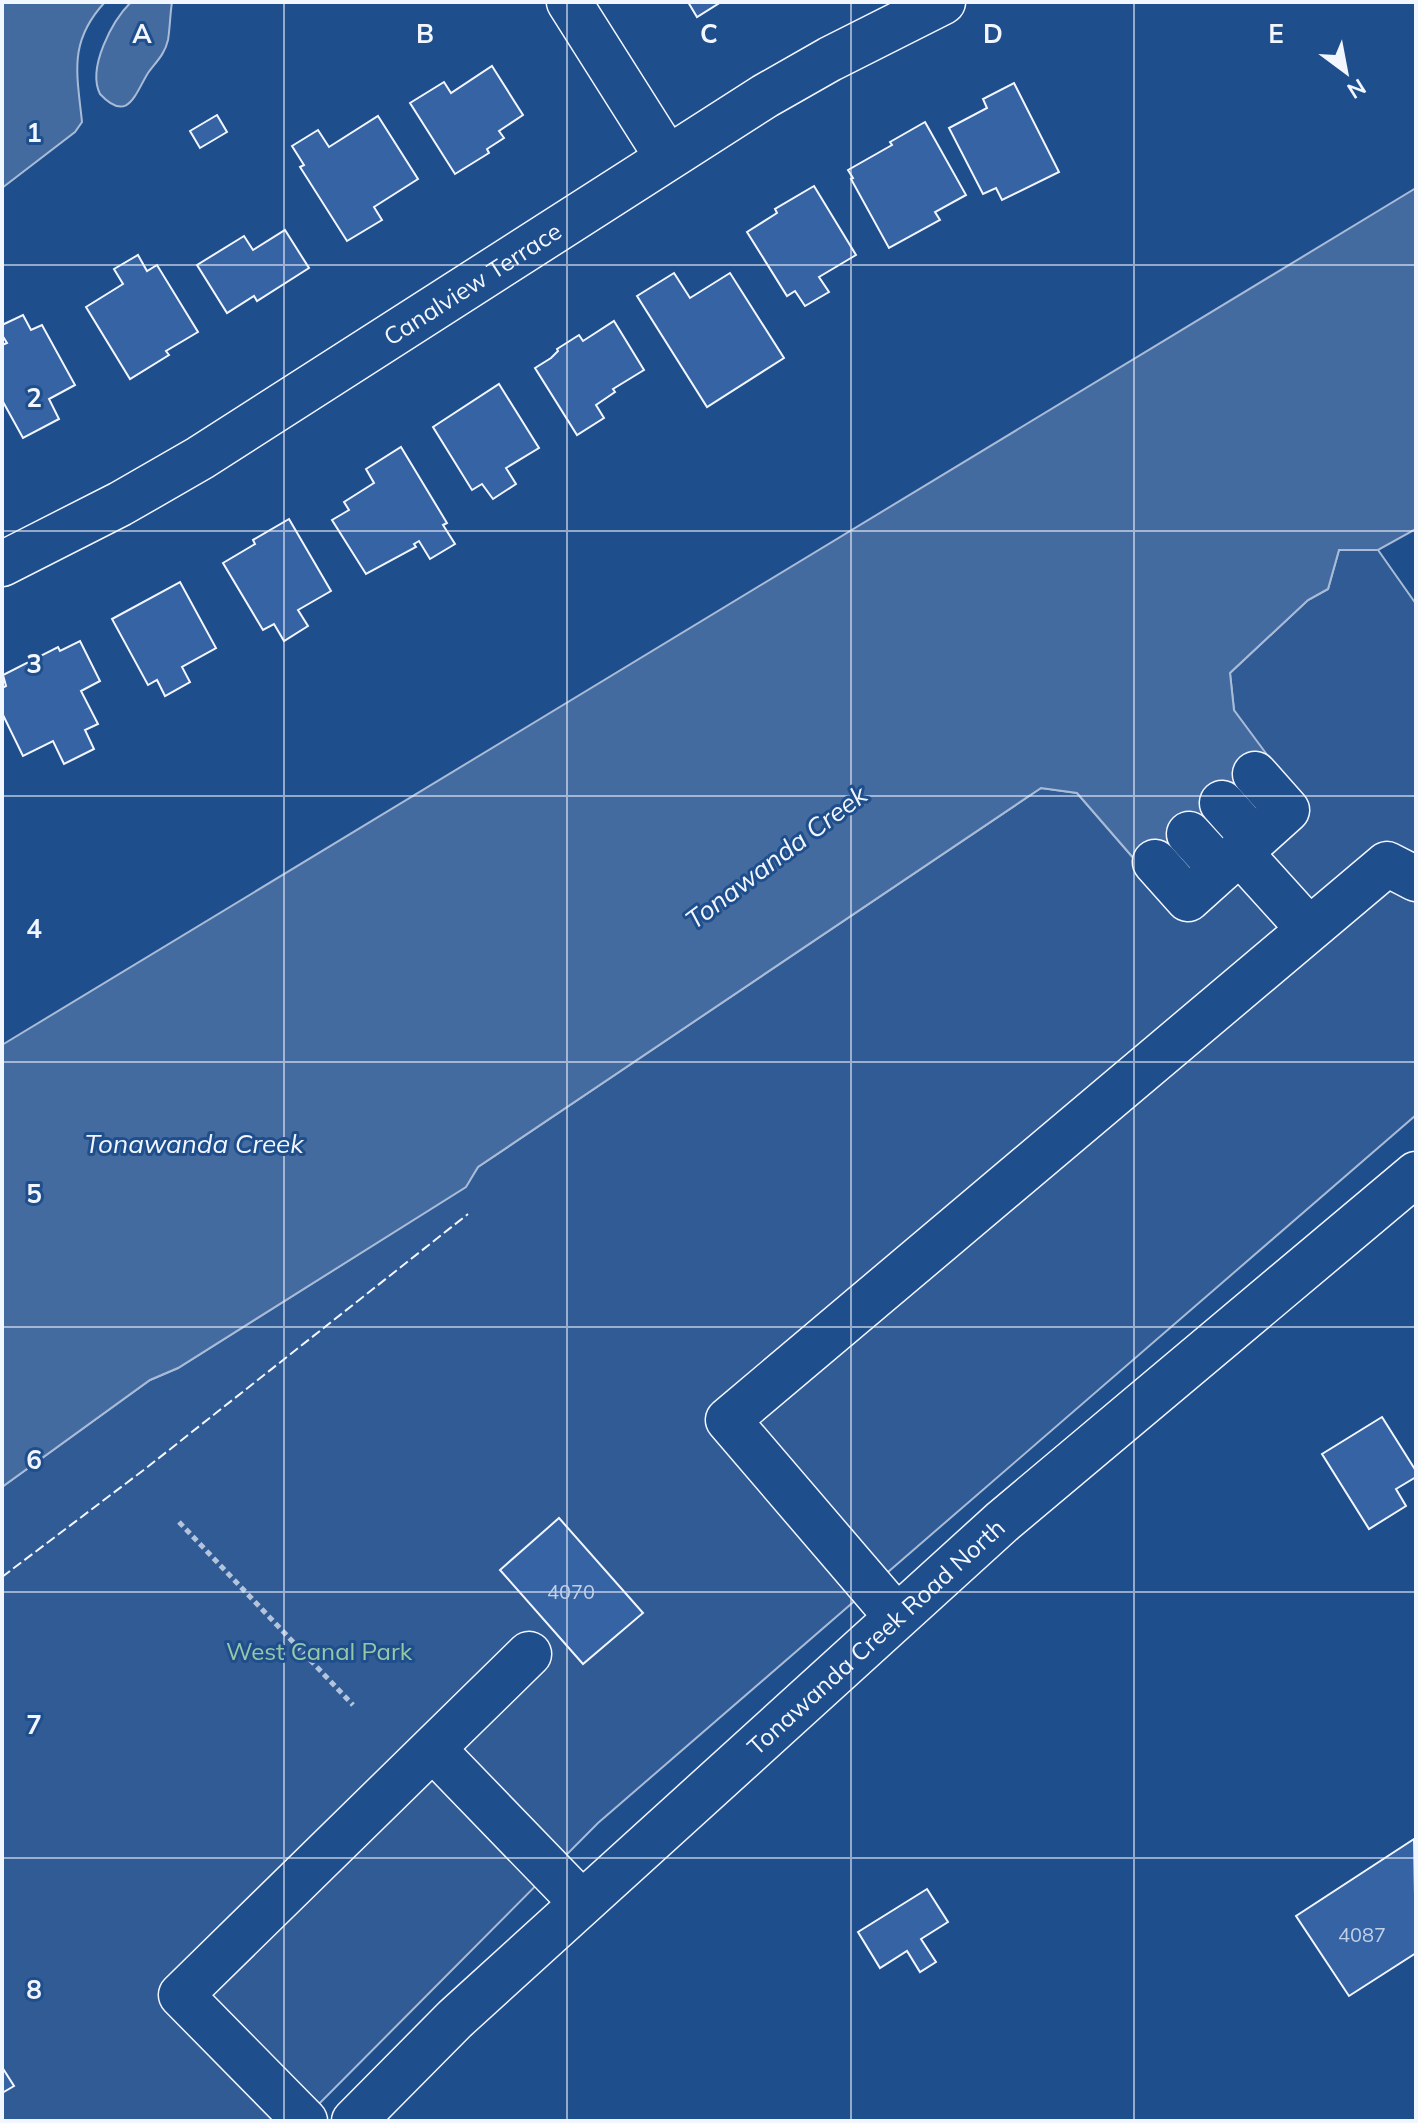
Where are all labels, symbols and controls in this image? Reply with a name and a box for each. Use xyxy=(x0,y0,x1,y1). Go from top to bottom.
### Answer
text: A xyxy=(132,17,152,50)
text: B xyxy=(416,17,434,50)
text: C xyxy=(700,17,718,50)
text: D xyxy=(983,17,1003,50)
text: E xyxy=(1268,17,1284,50)
north arrow xyxy=(1306,32,1386,112)
text: N xyxy=(1342,73,1371,105)
text: 1 xyxy=(26,116,42,149)
street label: Canalview Terrace xyxy=(378,216,567,352)
text: 2 xyxy=(26,381,42,414)
text: 3 xyxy=(26,647,42,680)
water label: Tonawanda Creek xyxy=(679,778,874,936)
text: 4 xyxy=(26,912,42,945)
water label: Tonawanda Creek xyxy=(84,1127,304,1160)
text: 5 xyxy=(26,1177,42,1210)
text: 6 xyxy=(26,1443,42,1476)
street label: Tonawanda Creek Road North xyxy=(741,1512,1011,1761)
house number: 4070 xyxy=(547,1579,595,1604)
park label: West Canal Park xyxy=(226,1636,413,1666)
text: 7 xyxy=(26,1708,42,1741)
house number: 4087 xyxy=(1338,1922,1386,1947)
text: 8 xyxy=(26,1973,42,2006)

